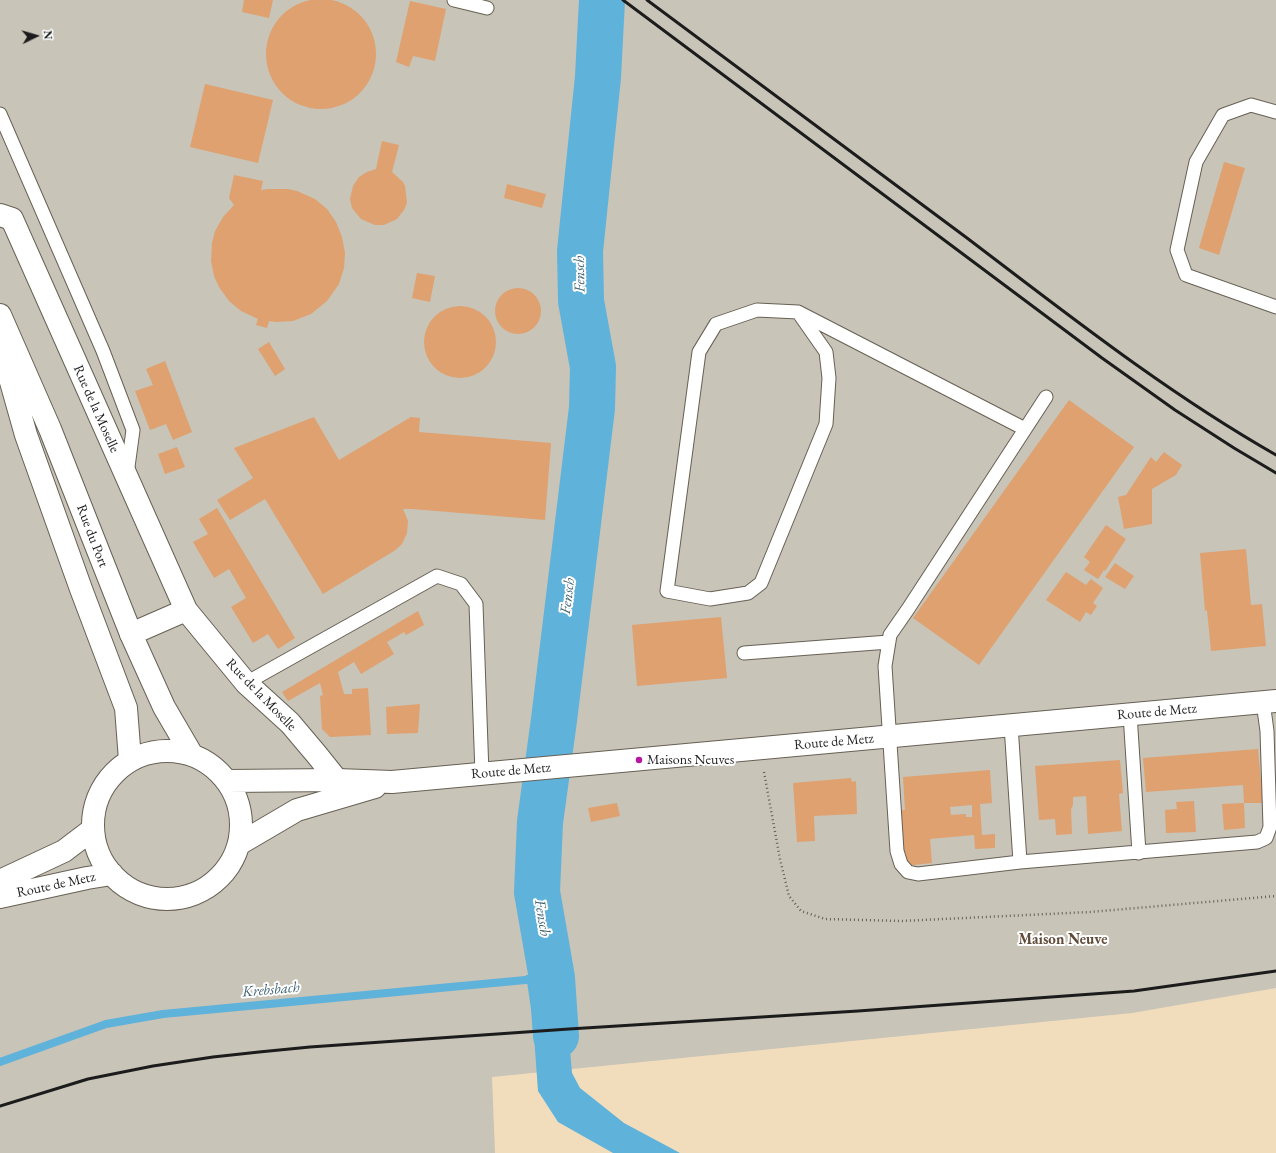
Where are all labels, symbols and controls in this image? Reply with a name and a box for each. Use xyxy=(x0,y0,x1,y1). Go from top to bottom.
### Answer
north arrow xyxy=(16,16,56,56)
text: N xyxy=(41,30,55,40)
water label: Fensch xyxy=(571,256,589,292)
street label: Rue de la Moselle xyxy=(69,363,123,455)
street label: Rue du Port xyxy=(72,502,112,570)
water label: Fensch xyxy=(557,577,579,615)
street label: Rue de la Moselle xyxy=(222,655,300,735)
street label: Route de Metz xyxy=(1117,700,1197,724)
street label: Route de Metz xyxy=(794,730,874,754)
place label: Maisons Neuves xyxy=(647,752,734,768)
marker: Maisons Neuves xyxy=(634,755,644,765)
street label: Route de Metz xyxy=(471,759,551,783)
street label: Route de Metz xyxy=(15,868,97,902)
water label: Fensch xyxy=(530,899,554,937)
district label: Maison Neuve xyxy=(1019,931,1107,949)
water label: Krebsbach xyxy=(242,979,300,1001)

